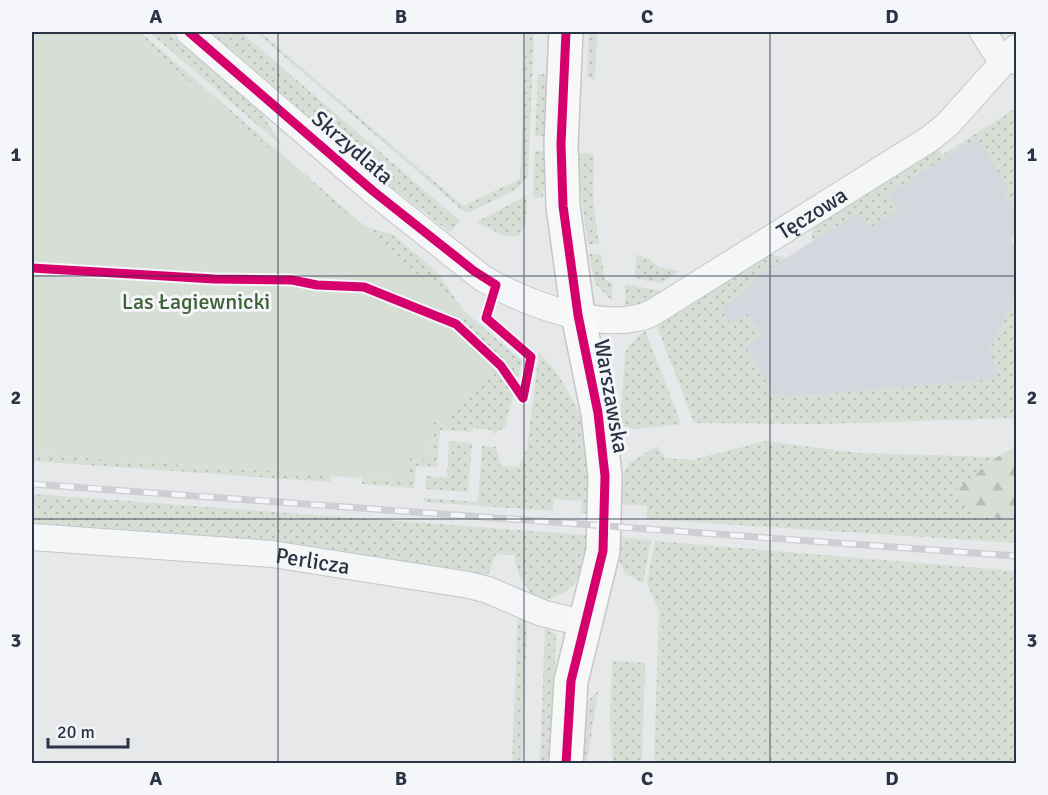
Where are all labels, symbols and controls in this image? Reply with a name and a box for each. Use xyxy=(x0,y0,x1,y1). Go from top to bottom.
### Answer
text: A xyxy=(150,4,163,29)
text: B xyxy=(395,4,407,29)
text: C xyxy=(641,4,653,29)
text: D xyxy=(885,4,899,29)
street label: Skrzydlata xyxy=(306,105,399,190)
text: 1 xyxy=(11,142,22,167)
text: 1 xyxy=(1027,142,1038,167)
street label: Tęczowa xyxy=(772,181,852,245)
park label: Las Łagiewnicki xyxy=(122,288,270,315)
street label: Warszawska xyxy=(588,337,635,455)
text: 2 xyxy=(11,385,21,410)
text: 2 xyxy=(1027,385,1037,410)
street label: Perlicza xyxy=(274,542,352,580)
text: 3 xyxy=(11,628,21,653)
text: 3 xyxy=(1027,628,1037,653)
scale bar xyxy=(48,711,128,749)
text: 20 m xyxy=(57,721,95,743)
text: A xyxy=(150,766,163,791)
text: B xyxy=(395,766,407,791)
text: C xyxy=(641,766,653,791)
text: D xyxy=(885,766,899,791)

